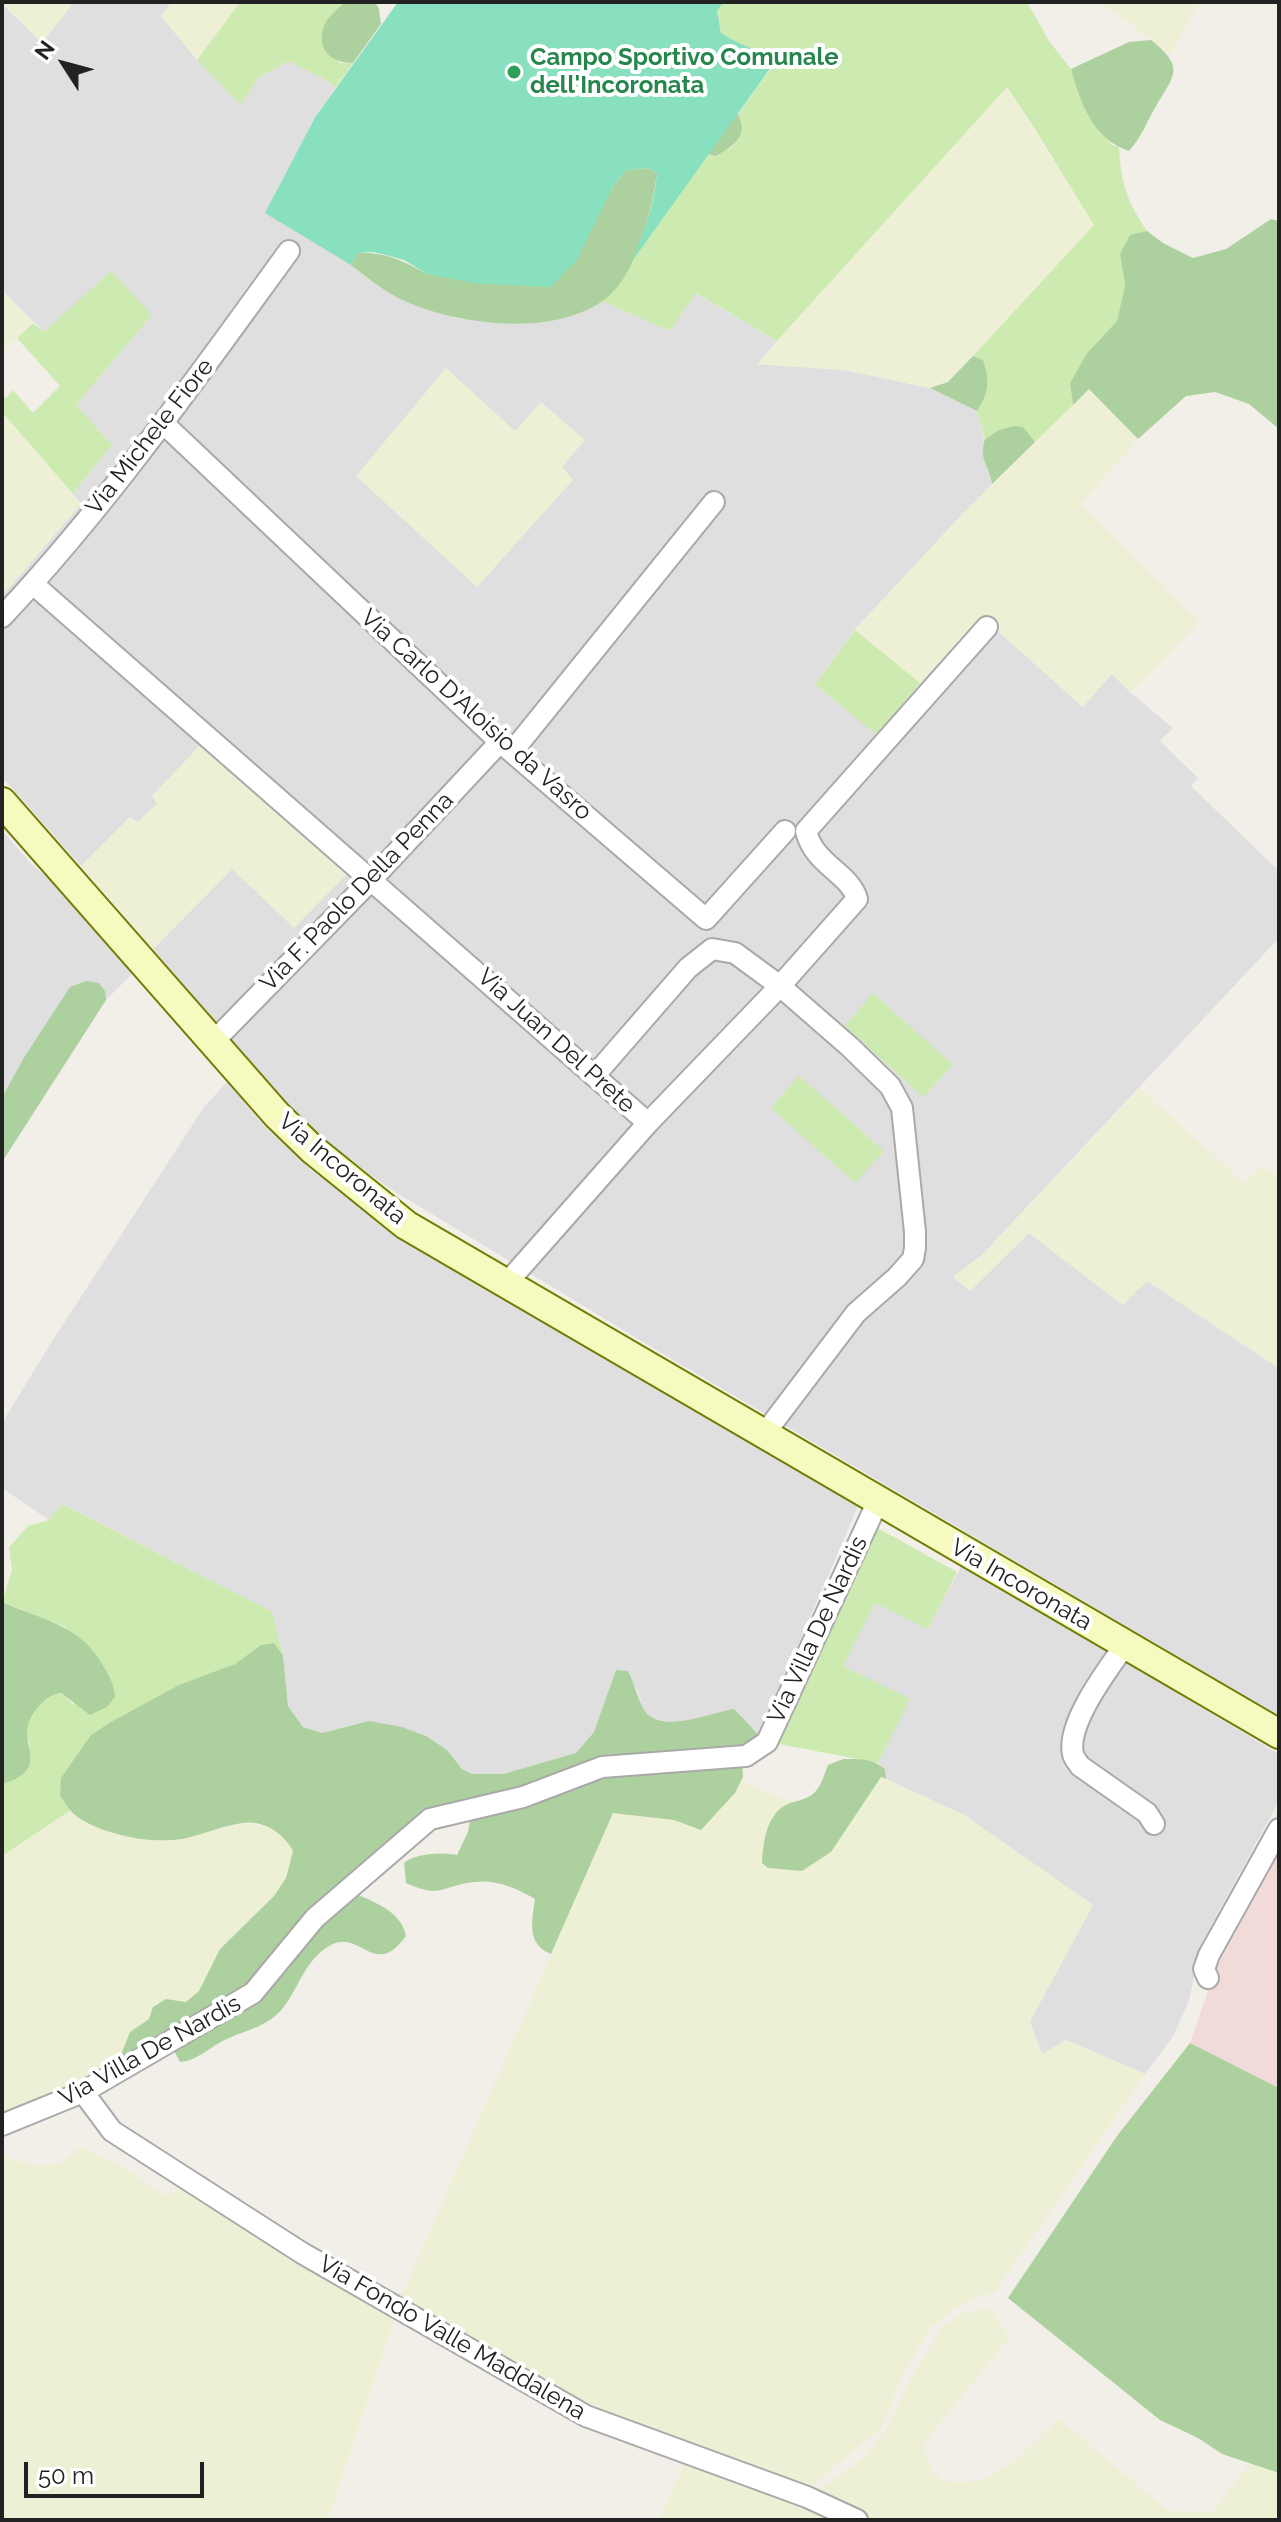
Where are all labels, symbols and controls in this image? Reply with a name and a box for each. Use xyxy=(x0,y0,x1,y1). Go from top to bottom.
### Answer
north arrow xyxy=(24,24,104,104)
text: N xyxy=(29,35,60,64)
place label: Campo Sportivo Comunale dell'Incoronata xyxy=(530,44,839,100)
marker: Campo Sportivo Comunale dell'Incoronata xyxy=(505,63,523,81)
street label: Via Michele Fiore xyxy=(80,353,220,521)
street label: Via Carlo D'Aloisio da Vasro xyxy=(354,603,598,827)
street label: Via F. Paolo Della Penna xyxy=(254,786,460,998)
street label: Via Juan Del Prete xyxy=(471,963,641,1119)
street label: Via Incoronata xyxy=(272,1107,412,1231)
street label: Via Villa De Nardis xyxy=(762,1532,874,1728)
street label: Via Incoronata xyxy=(945,1533,1097,1637)
street label: Via Villa De Nardis xyxy=(54,1989,246,2113)
street label: Via Fondo Valle Maddalena xyxy=(313,2250,591,2426)
scale bar xyxy=(28,2446,208,2496)
text: 50 m xyxy=(38,2461,94,2490)

